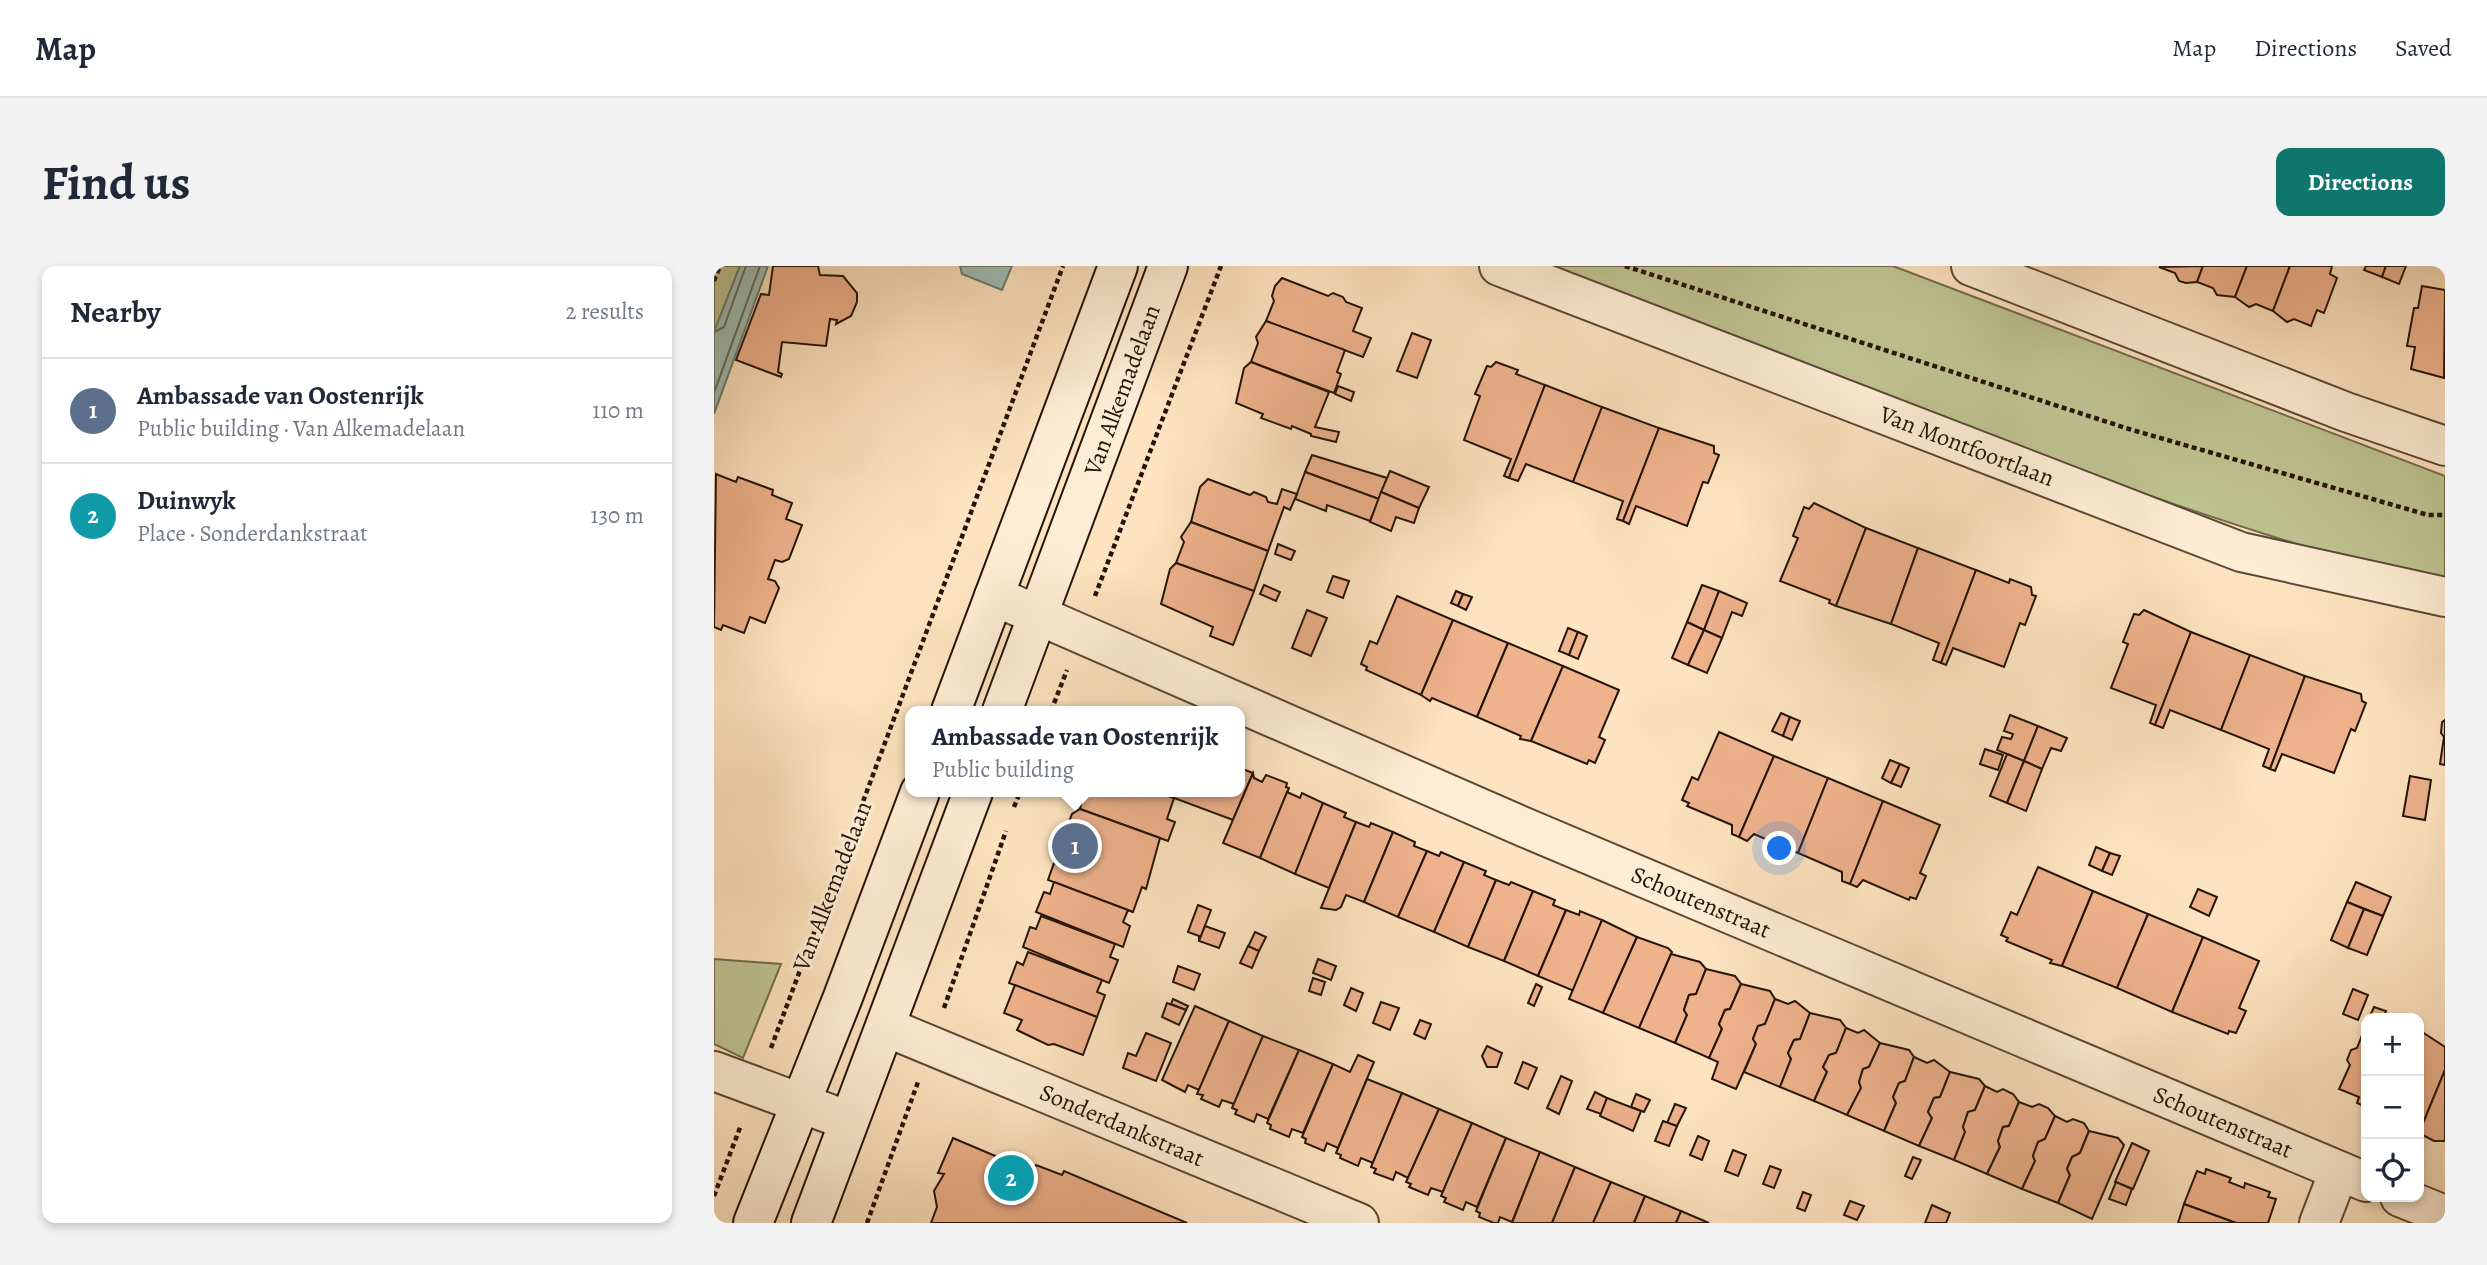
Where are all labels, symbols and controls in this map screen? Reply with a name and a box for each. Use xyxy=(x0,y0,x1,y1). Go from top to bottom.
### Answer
text: Map xyxy=(35,26,96,71)
text: Map xyxy=(2172,32,2216,64)
text: Directions xyxy=(2254,32,2357,64)
text: Saved xyxy=(2395,32,2452,64)
button: Directions xyxy=(2276,148,2445,216)
text: Find us xyxy=(42,149,190,216)
text: Nearby xyxy=(70,292,161,332)
text: 2 results xyxy=(566,296,644,327)
street label: Van Alkemadelaan xyxy=(1076,300,1168,481)
text: Ambassade van Oostenrijk xyxy=(137,378,424,413)
text: 1 xyxy=(89,395,97,426)
text: 110 m xyxy=(592,395,644,426)
street label: Van Montfoortlaan xyxy=(1874,398,2059,494)
text: Public building · Van Alkemadelaan xyxy=(137,413,465,444)
text: Duinwyk xyxy=(137,483,236,518)
text: 2 xyxy=(87,500,99,531)
text: 130 m xyxy=(591,500,644,531)
text: Place · Sonderdankstraat xyxy=(137,518,368,549)
popup xyxy=(905,706,1245,797)
text: Ambassade van Oostenrijk xyxy=(932,719,1218,754)
text: Public building xyxy=(932,754,1074,785)
street label: Van Alkemadelaan xyxy=(785,796,879,976)
pin: 1 xyxy=(1052,820,1098,872)
your location xyxy=(1762,831,1796,865)
street label: Schoutenstraat xyxy=(1626,858,1776,946)
map controls xyxy=(2361,1013,2424,1202)
button: + xyxy=(2361,1013,2424,1076)
street label: Sonderdankstraat xyxy=(1035,1076,1209,1174)
button: − xyxy=(2361,1076,2424,1139)
street label: Schoutenstraat xyxy=(2148,1078,2298,1166)
button: locate xyxy=(2361,1139,2424,1202)
pin: 2 xyxy=(988,1152,1034,1204)

